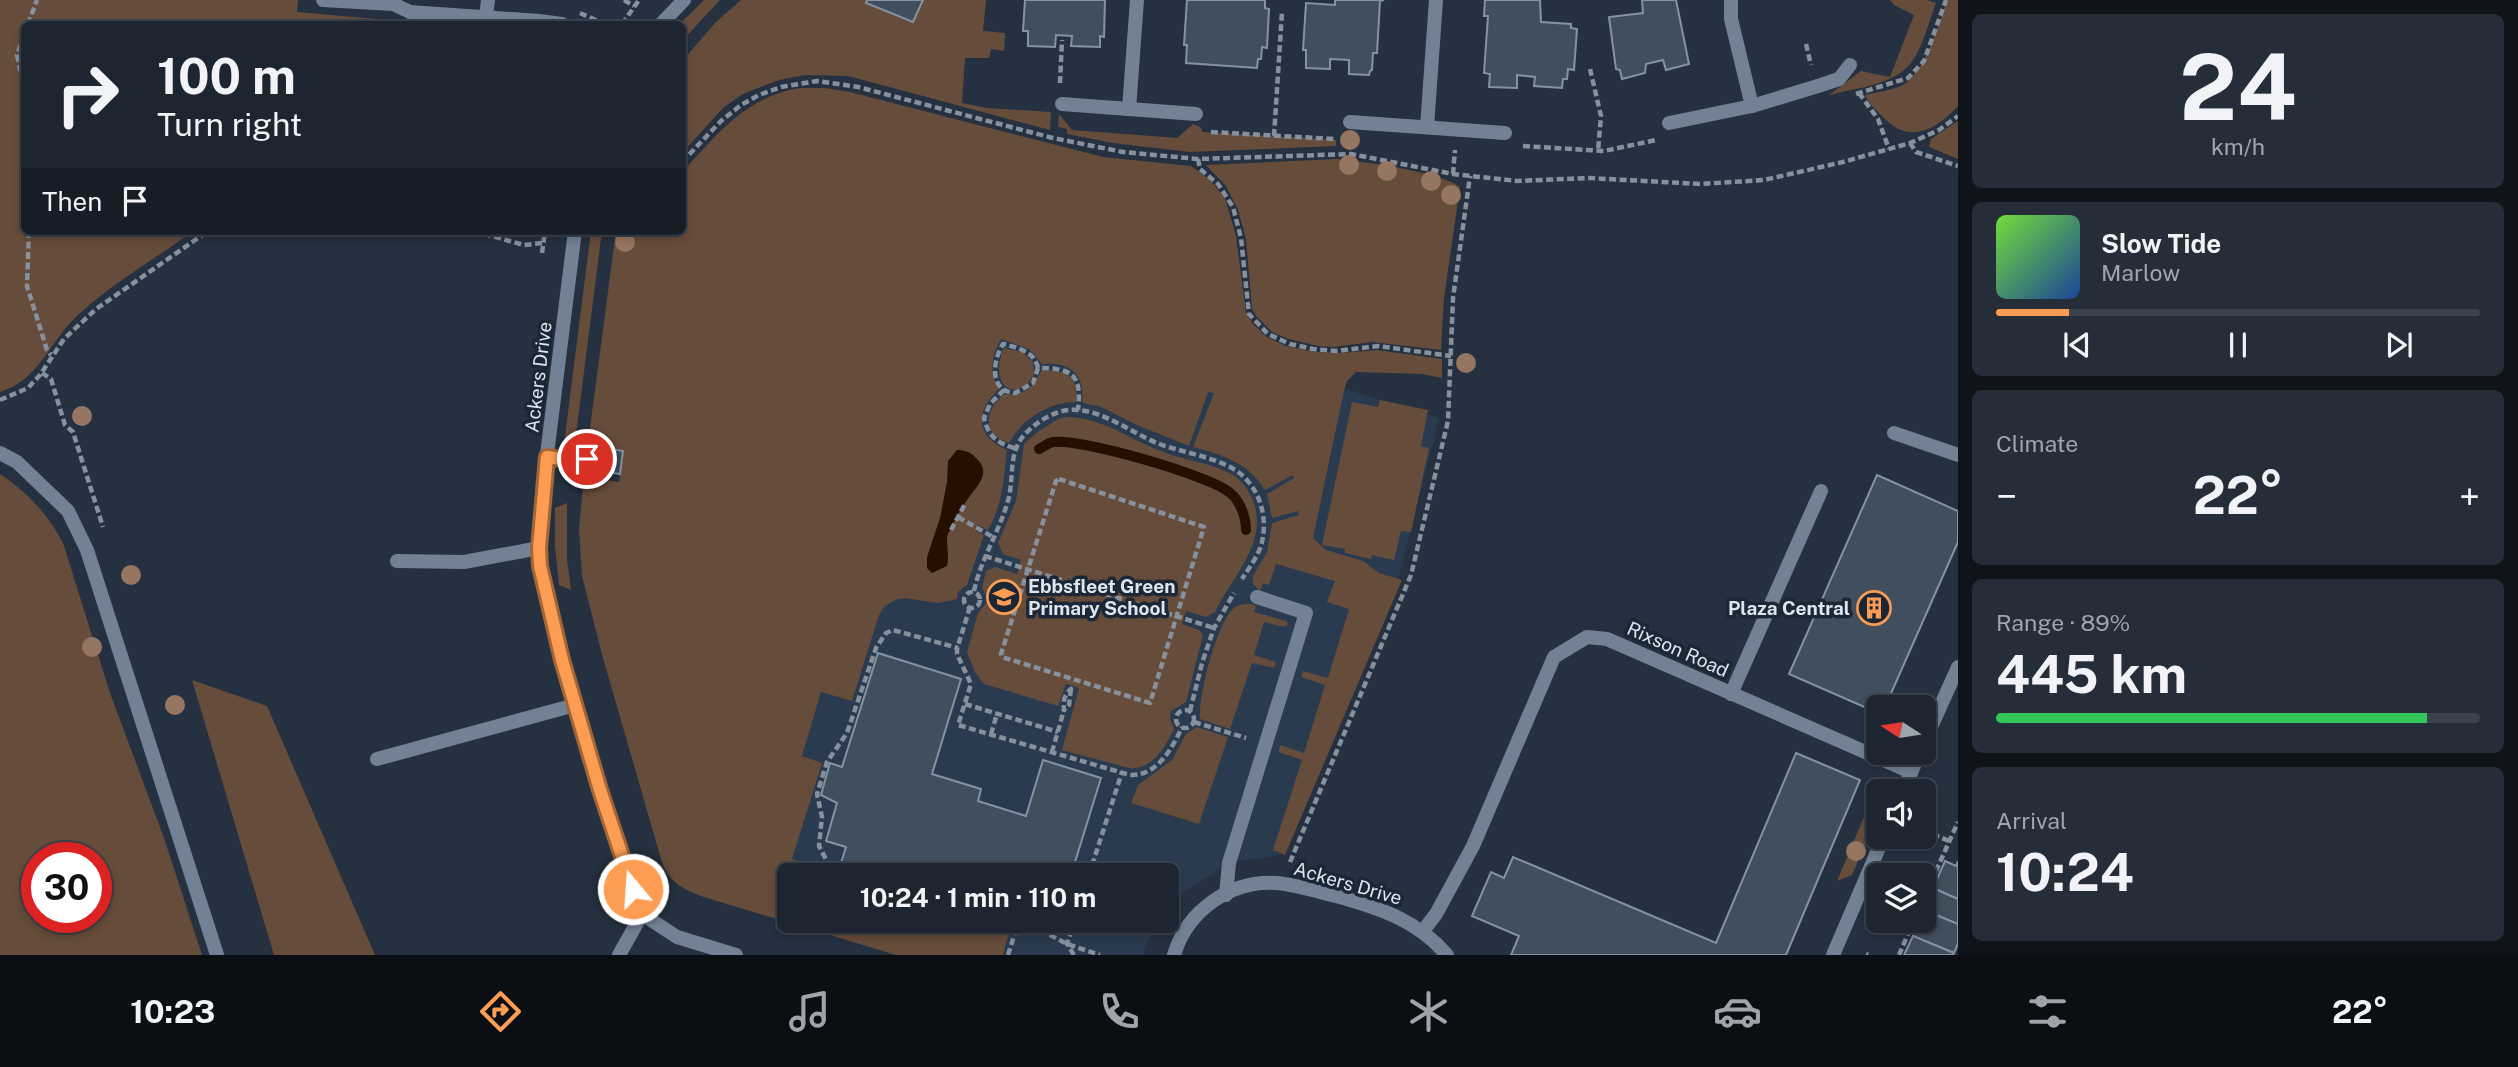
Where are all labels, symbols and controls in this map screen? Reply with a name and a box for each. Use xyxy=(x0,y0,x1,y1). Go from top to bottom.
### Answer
text: 24 xyxy=(2179,34,2297,140)
text: 100 m xyxy=(157,47,296,105)
icon: right xyxy=(42,49,133,140)
text: Turn right xyxy=(157,106,302,143)
text: km/h xyxy=(2211,133,2265,160)
icon: arrive xyxy=(116,182,154,220)
text: Then xyxy=(42,186,102,217)
text: Slow Tide xyxy=(2101,228,2221,259)
text: Marlow xyxy=(2101,259,2180,286)
street label: Ackers Drive xyxy=(520,320,556,434)
icon: previous xyxy=(2058,326,2096,364)
icon: pause xyxy=(2219,326,2257,364)
icon: next xyxy=(2380,326,2418,364)
pin xyxy=(557,429,617,489)
text: Climate xyxy=(1996,430,2078,457)
icon: arrive xyxy=(568,440,606,478)
text: 22° xyxy=(2193,465,2283,526)
text: − xyxy=(1996,474,2017,519)
text: + xyxy=(2459,474,2480,519)
place label: Ebbsfleet Green Primary School xyxy=(1028,575,1175,619)
school or university icon: Ebbsfleet Green Primary School xyxy=(985,578,1023,616)
building icon: Plaza Central xyxy=(1855,589,1893,627)
place label: Plaza Central xyxy=(1728,597,1850,619)
text: Range · 89% xyxy=(1996,609,2130,636)
street label: Rixson Road xyxy=(1624,617,1732,681)
text: 445 km xyxy=(1996,644,2187,705)
north arrow xyxy=(1866,695,1936,765)
map controls xyxy=(1866,695,1936,933)
button: sound xyxy=(1866,779,1936,849)
text: Arrival xyxy=(1996,807,2067,834)
speed limit sign: 30 xyxy=(21,842,112,933)
text: 10:24 xyxy=(1996,842,2134,903)
position arrow xyxy=(596,852,670,926)
street label: Ackers Drive xyxy=(1291,857,1405,909)
button: layers xyxy=(1866,863,1936,933)
text: 10:24 · 1 min · 110 m xyxy=(860,882,1096,913)
icon: directions xyxy=(476,987,525,1036)
icon: music xyxy=(785,987,834,1036)
icon: phone xyxy=(1095,987,1144,1036)
icon: climate xyxy=(1404,987,1453,1036)
icon: car xyxy=(1713,987,1762,1036)
icon: filters xyxy=(2023,987,2072,1036)
text: 10:23 xyxy=(130,993,215,1030)
text: 22° xyxy=(2332,993,2388,1030)

